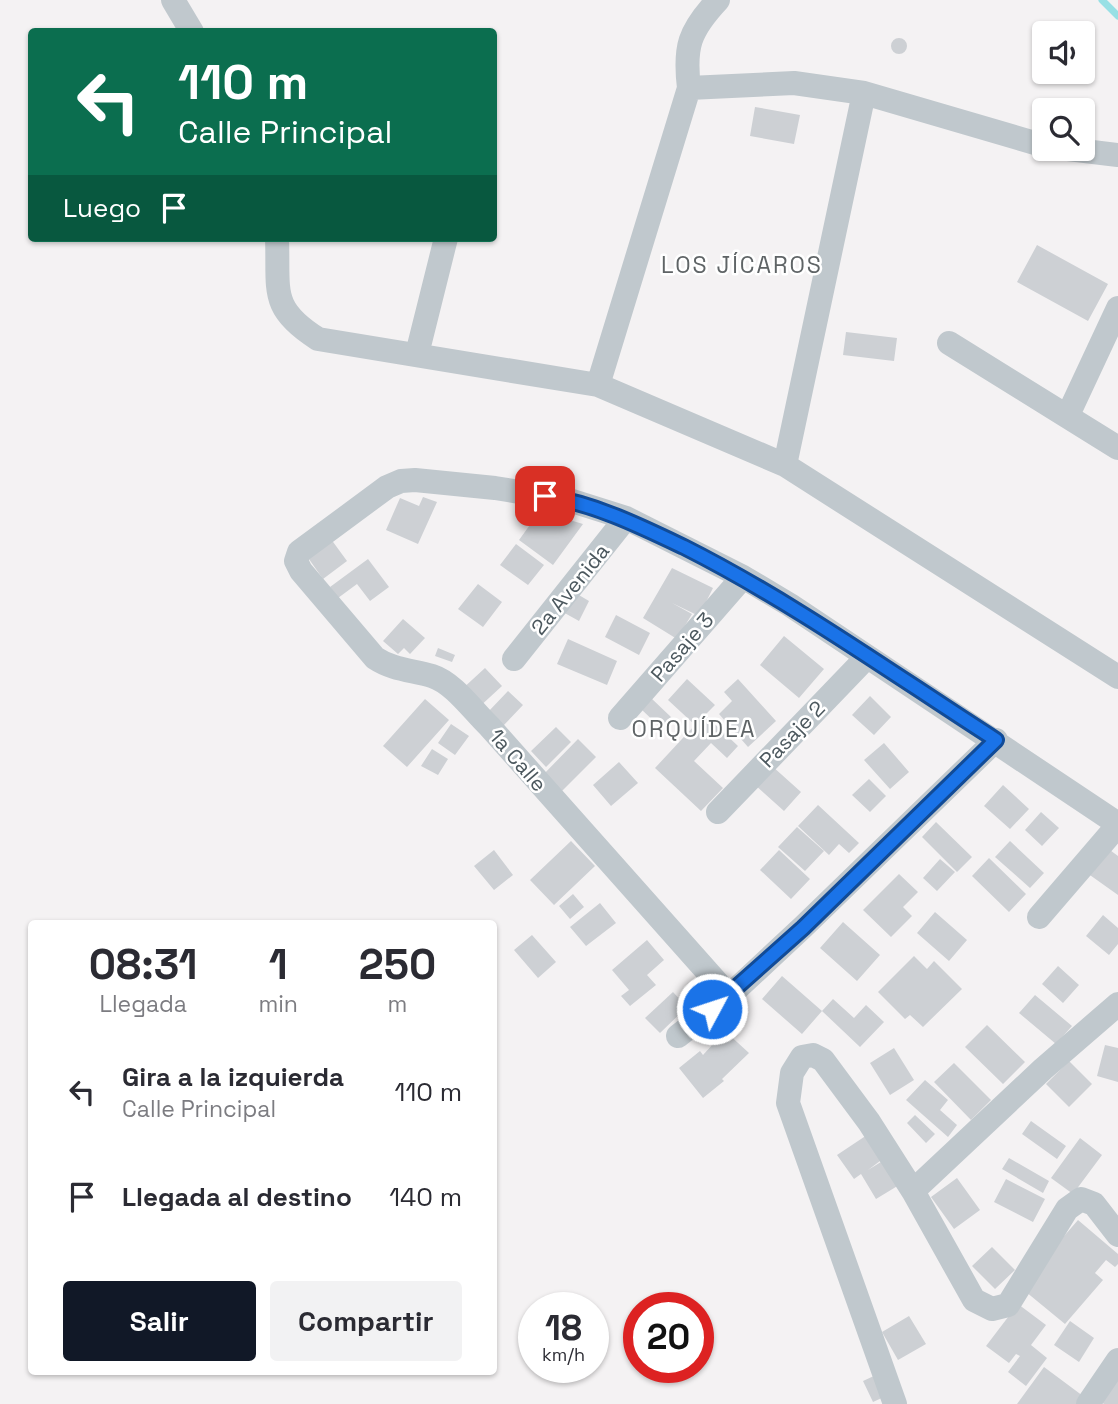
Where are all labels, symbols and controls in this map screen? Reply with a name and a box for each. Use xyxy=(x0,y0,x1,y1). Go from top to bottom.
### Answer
map controls xyxy=(1032,21,1095,161)
button: sound xyxy=(1032,21,1095,84)
text: 110 m xyxy=(178,51,308,113)
icon: left xyxy=(63,56,154,147)
button: search xyxy=(1032,98,1095,161)
text: Calle Principal xyxy=(178,112,392,152)
icon: arrive xyxy=(155,189,193,227)
text: Luego xyxy=(63,191,141,225)
district label: LOS JÍCAROS xyxy=(661,250,823,280)
pin xyxy=(515,466,575,526)
icon: arrive xyxy=(526,477,564,515)
street label: 2a Avenida xyxy=(525,538,615,640)
street label: Pasaje 3 xyxy=(645,607,719,687)
street label: Pasaje 2 xyxy=(753,695,831,773)
district label: ORQUÍDEA xyxy=(632,714,756,744)
street label: 1a Calle xyxy=(483,723,553,797)
text: 08:31 xyxy=(89,938,198,991)
text: 1 xyxy=(269,938,288,991)
text: 250 xyxy=(359,938,436,991)
position arrow xyxy=(675,972,749,1046)
text: Llegada xyxy=(99,989,187,1019)
text: min xyxy=(258,989,298,1019)
text: m xyxy=(388,989,407,1019)
text: Gira a la izquierda xyxy=(122,1060,344,1094)
icon: left xyxy=(63,1073,101,1111)
text: 110 m xyxy=(395,1075,462,1109)
text: Calle Principal xyxy=(122,1094,276,1124)
icon: arrive xyxy=(63,1178,101,1216)
text: Llegada al destino xyxy=(122,1180,352,1214)
text: 140 m xyxy=(389,1180,462,1214)
button: Salir xyxy=(63,1281,256,1361)
button: Compartir xyxy=(270,1281,462,1361)
speed limit sign: 20 xyxy=(623,1292,714,1383)
text: 18 xyxy=(545,1306,582,1350)
text: km/h xyxy=(542,1343,585,1366)

